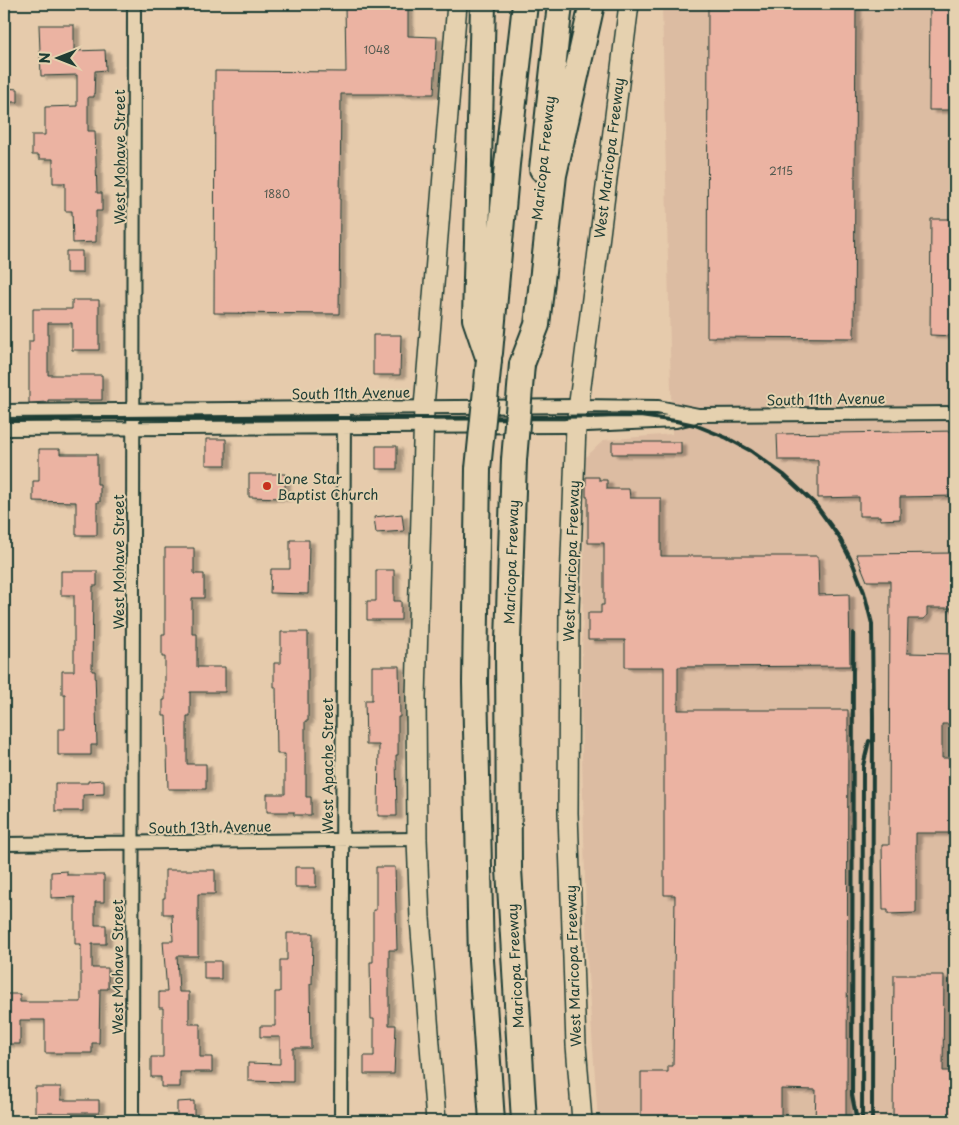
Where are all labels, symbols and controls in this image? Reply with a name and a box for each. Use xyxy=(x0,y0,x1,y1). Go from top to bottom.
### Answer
north arrow xyxy=(32,32,82,82)
house number: 1048 xyxy=(364,41,390,58)
text: N xyxy=(34,52,55,64)
street label: West Maricopa Freeway xyxy=(589,76,629,240)
street label: West Mohave Street xyxy=(109,89,130,225)
street label: Maricopa Freeway xyxy=(526,95,560,221)
house number: 2115 xyxy=(769,162,793,179)
house number: 1880 xyxy=(264,185,290,202)
street label: South 11th Avenue xyxy=(291,381,411,405)
street label: South 11th Avenue xyxy=(766,387,886,411)
place label: Lone Star Baptist Church xyxy=(277,468,378,505)
marker: Lone Star Baptist Church xyxy=(261,480,273,492)
street label: West Maricopa Freeway xyxy=(558,480,584,642)
street label: West Mohave Street xyxy=(108,494,129,630)
street label: Maricopa Freeway xyxy=(498,499,524,625)
street label: West Apache Street xyxy=(317,698,338,832)
street label: South 13th Avenue xyxy=(148,815,272,839)
street label: West Maricopa Freeway xyxy=(560,885,586,1047)
street label: West Mohave Street xyxy=(107,899,128,1035)
street label: Maricopa Freeway xyxy=(501,903,529,1029)

